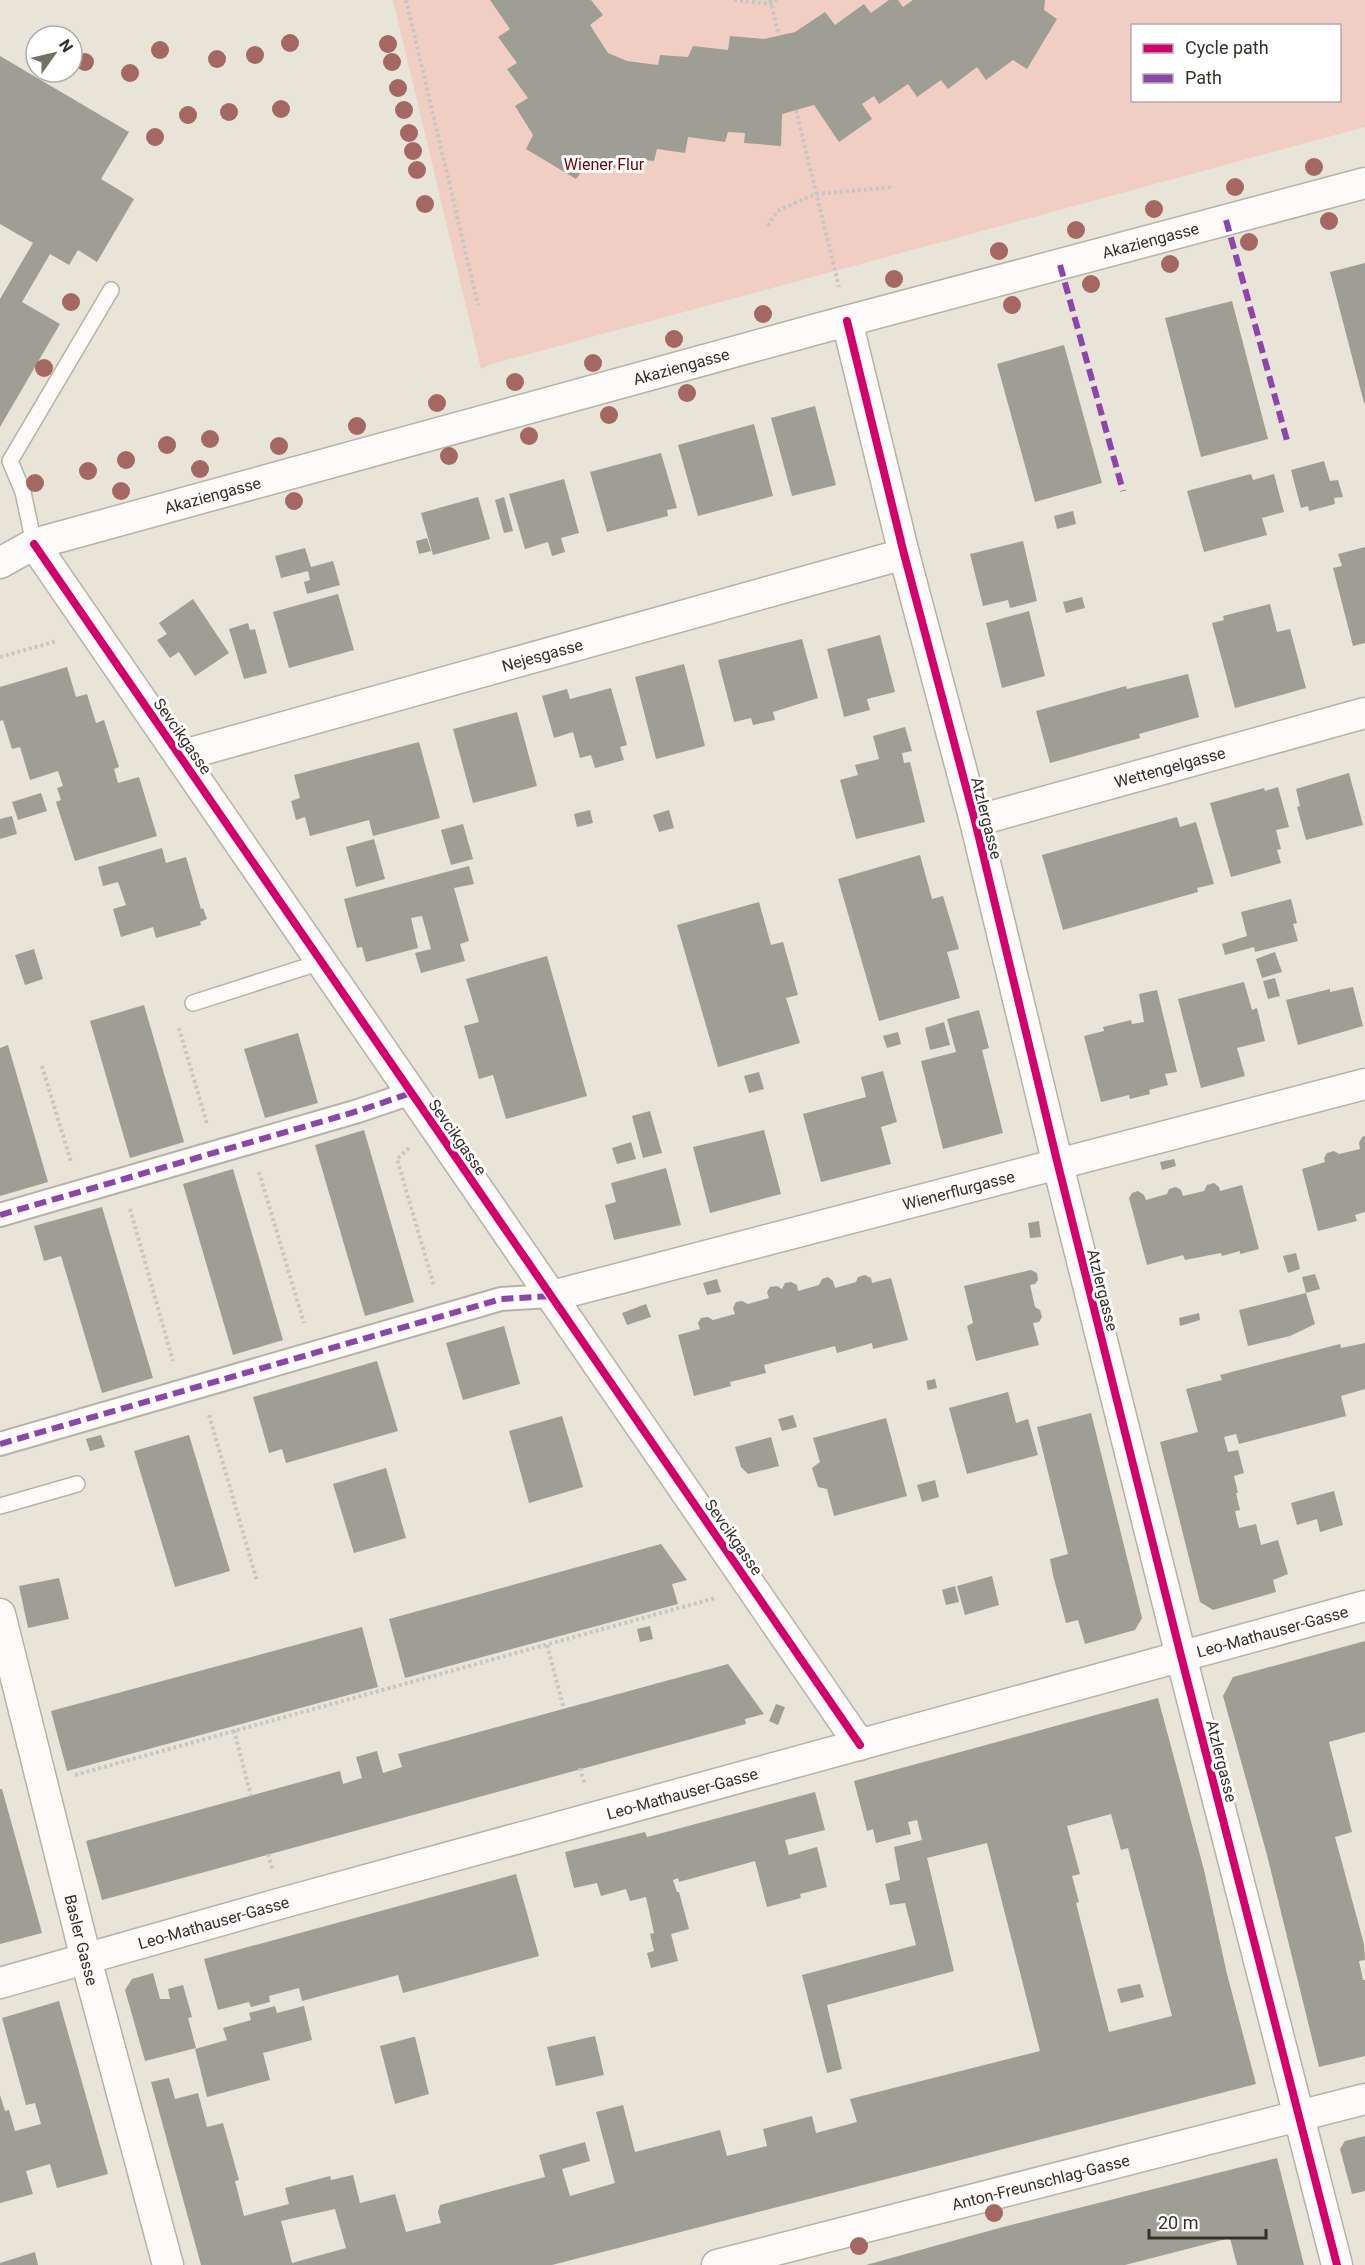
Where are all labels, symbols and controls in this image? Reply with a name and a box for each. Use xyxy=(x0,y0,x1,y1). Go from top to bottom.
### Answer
north arrow xyxy=(24,24,84,84)
legend xyxy=(1131,24,1341,102)
text: N xyxy=(55,36,77,56)
text: Cycle path xyxy=(1185,37,1269,58)
text: Path xyxy=(1185,67,1222,88)
park label: Wiener Flur xyxy=(564,155,645,174)
street label: Akaziengasse xyxy=(1100,219,1201,263)
street label: Akaziengasse xyxy=(631,345,732,389)
street label: Akaziengasse xyxy=(162,473,263,518)
street label: Nejesgasse xyxy=(500,635,585,676)
street label: Sevcikgasse xyxy=(149,695,216,778)
street label: Wettengelgasse xyxy=(1112,743,1227,792)
street label: Atzlergasse xyxy=(967,775,1006,861)
street label: Sevcikgasse xyxy=(424,1096,491,1179)
street label: Wienerflurgasse xyxy=(900,1167,1017,1214)
street label: Atzlergasse xyxy=(1083,1247,1122,1333)
street label: Sevcikgasse xyxy=(700,1496,767,1579)
street label: Leo-Mathauser-Gasse xyxy=(1195,1602,1350,1662)
street label: Atzlergasse xyxy=(1202,1718,1241,1804)
street label: Leo-Mathauser-Gasse xyxy=(604,1764,760,1824)
street label: Leo-Mathauser-Gasse xyxy=(136,1892,291,1953)
street label: Basler Gasse xyxy=(60,1893,102,1988)
street label: Anton-Freunschlag-Gasse xyxy=(950,2151,1132,2214)
scale bar xyxy=(1149,2202,1266,2240)
text: 20 m xyxy=(1158,2212,1198,2233)

